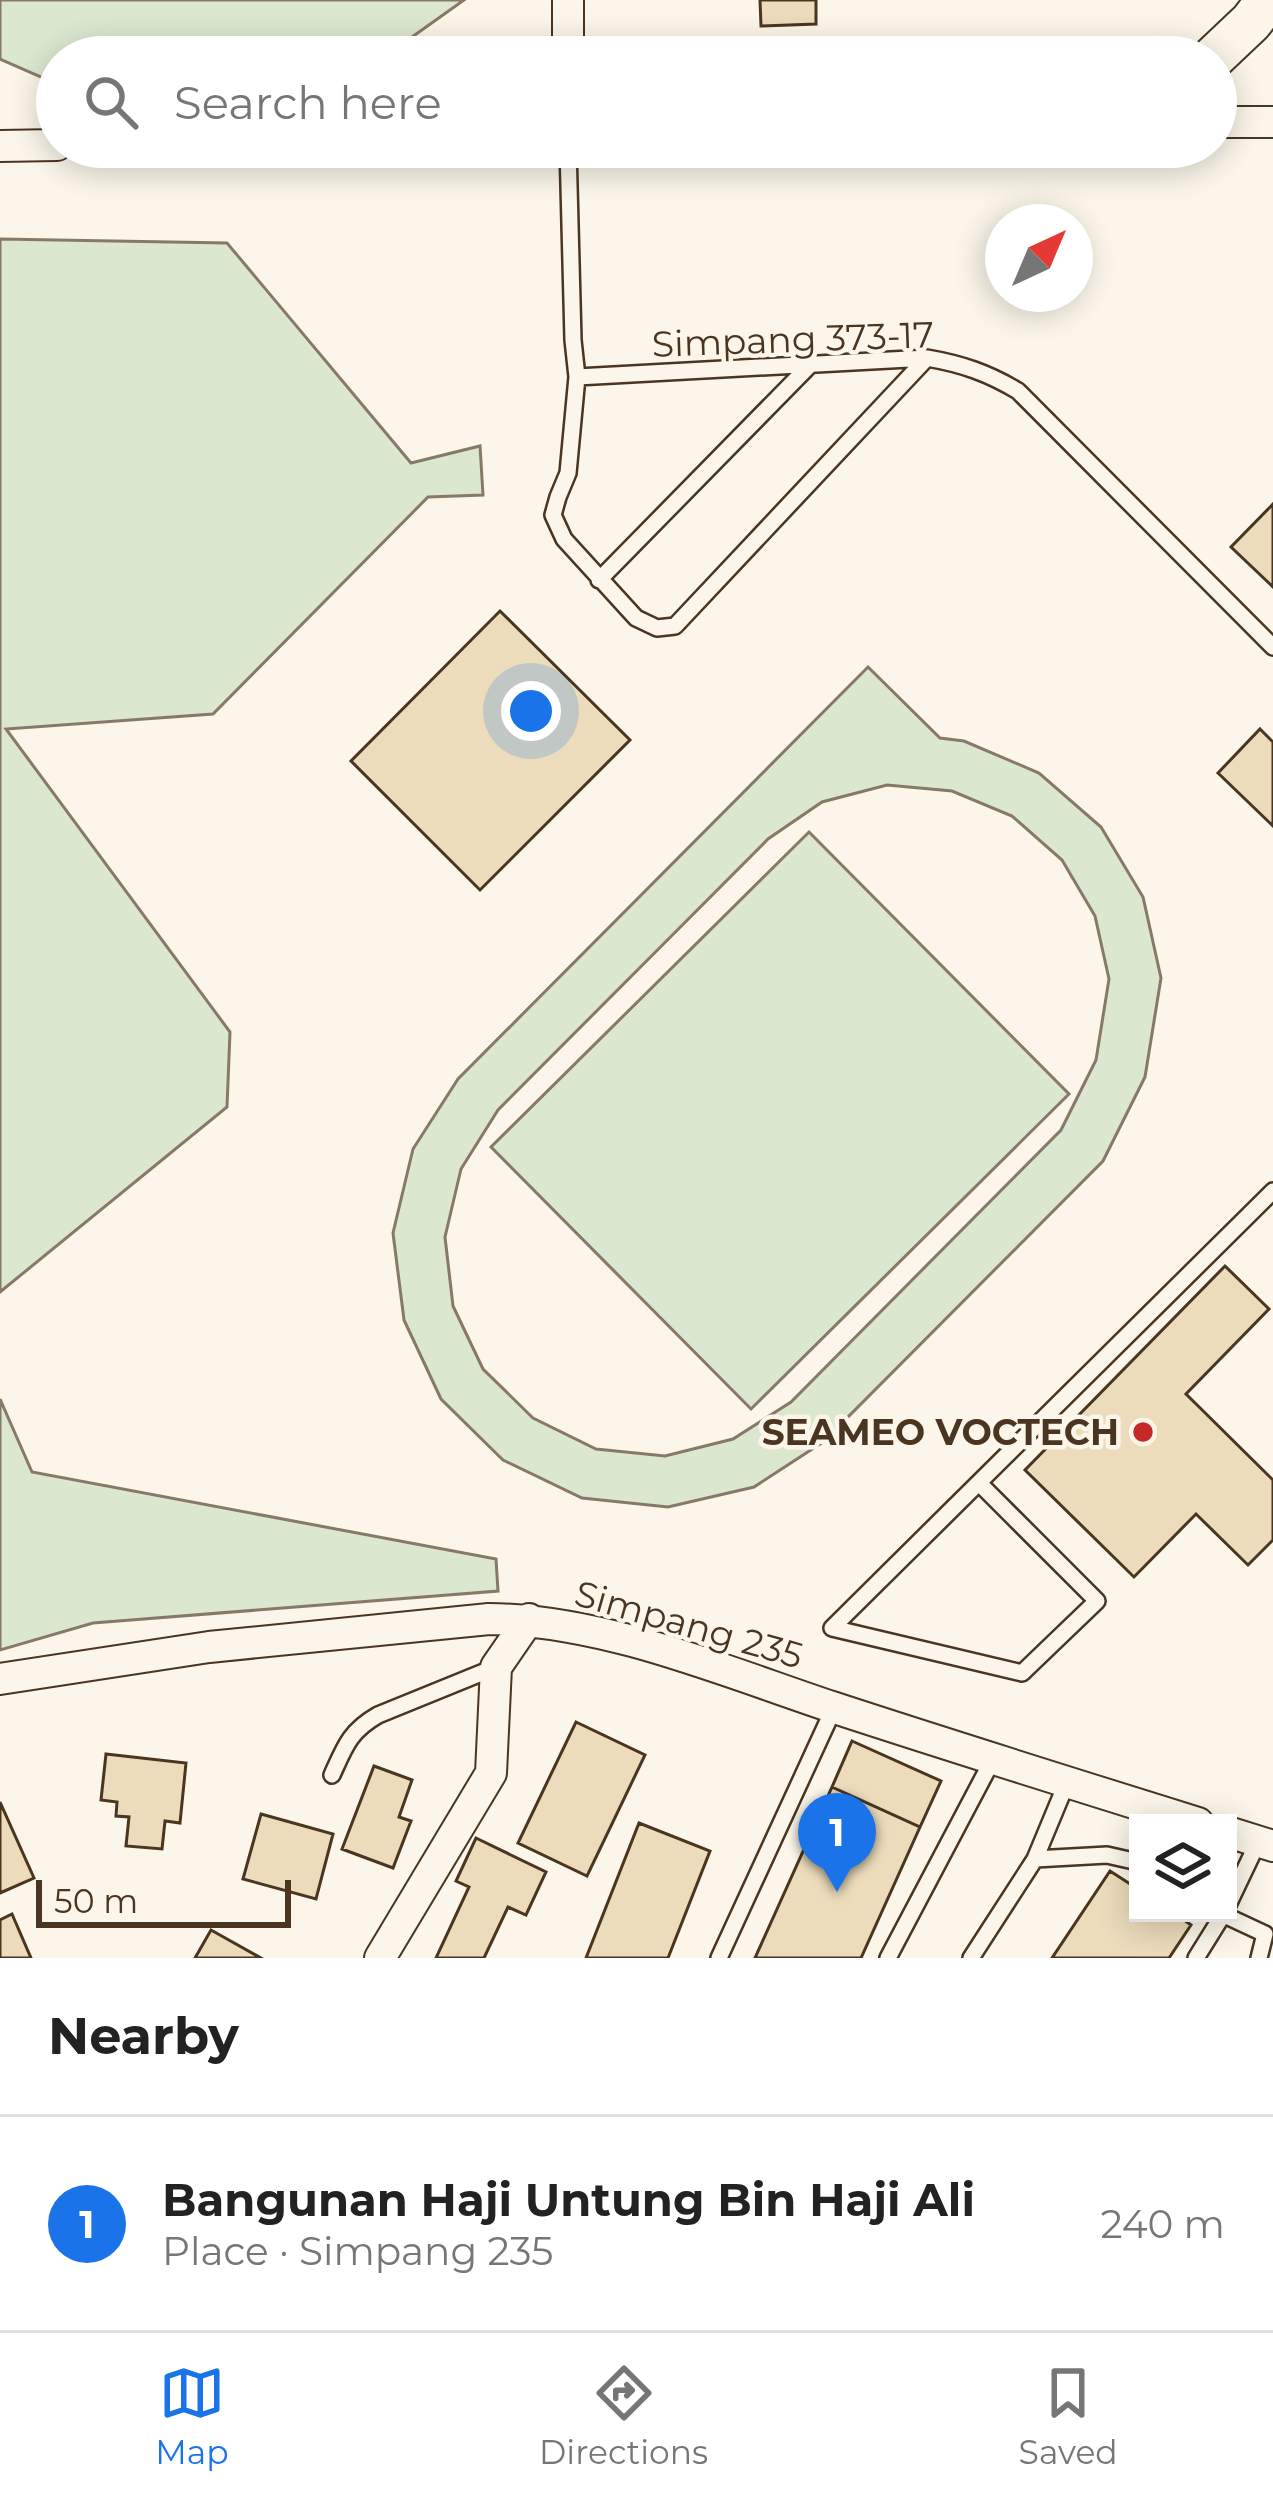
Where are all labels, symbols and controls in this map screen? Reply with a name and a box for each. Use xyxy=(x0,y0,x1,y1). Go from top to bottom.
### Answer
search box xyxy=(36,36,1237,168)
icon: search xyxy=(78,69,144,135)
text: Search here xyxy=(174,75,442,130)
north arrow xyxy=(985,204,1093,312)
street label: Simpang 373-17 xyxy=(651,312,935,366)
your location xyxy=(501,681,561,741)
place label: SEAMEO VOCTECH xyxy=(762,1410,1119,1454)
marker: SEAMEO VOCTECH xyxy=(1130,1419,1156,1445)
street label: Simpang 235 xyxy=(570,1570,808,1678)
pin: 1 xyxy=(798,1793,876,1892)
map controls xyxy=(1129,1814,1237,1922)
button: layers xyxy=(1129,1814,1237,1922)
scale bar xyxy=(36,1874,291,1927)
text: 50 m xyxy=(54,1881,138,1921)
text: Nearby xyxy=(48,2005,239,2067)
text: Bangunan Haji Untung Bin Haji Ali xyxy=(162,2172,975,2227)
text: 1 xyxy=(79,2200,95,2248)
text: 240 m xyxy=(1101,2200,1225,2248)
text: Place · Simpang 235 xyxy=(162,2227,553,2275)
tab: Map xyxy=(155,2360,229,2472)
tab: Directions xyxy=(539,2360,708,2472)
tab: Saved xyxy=(1019,2360,1118,2472)

